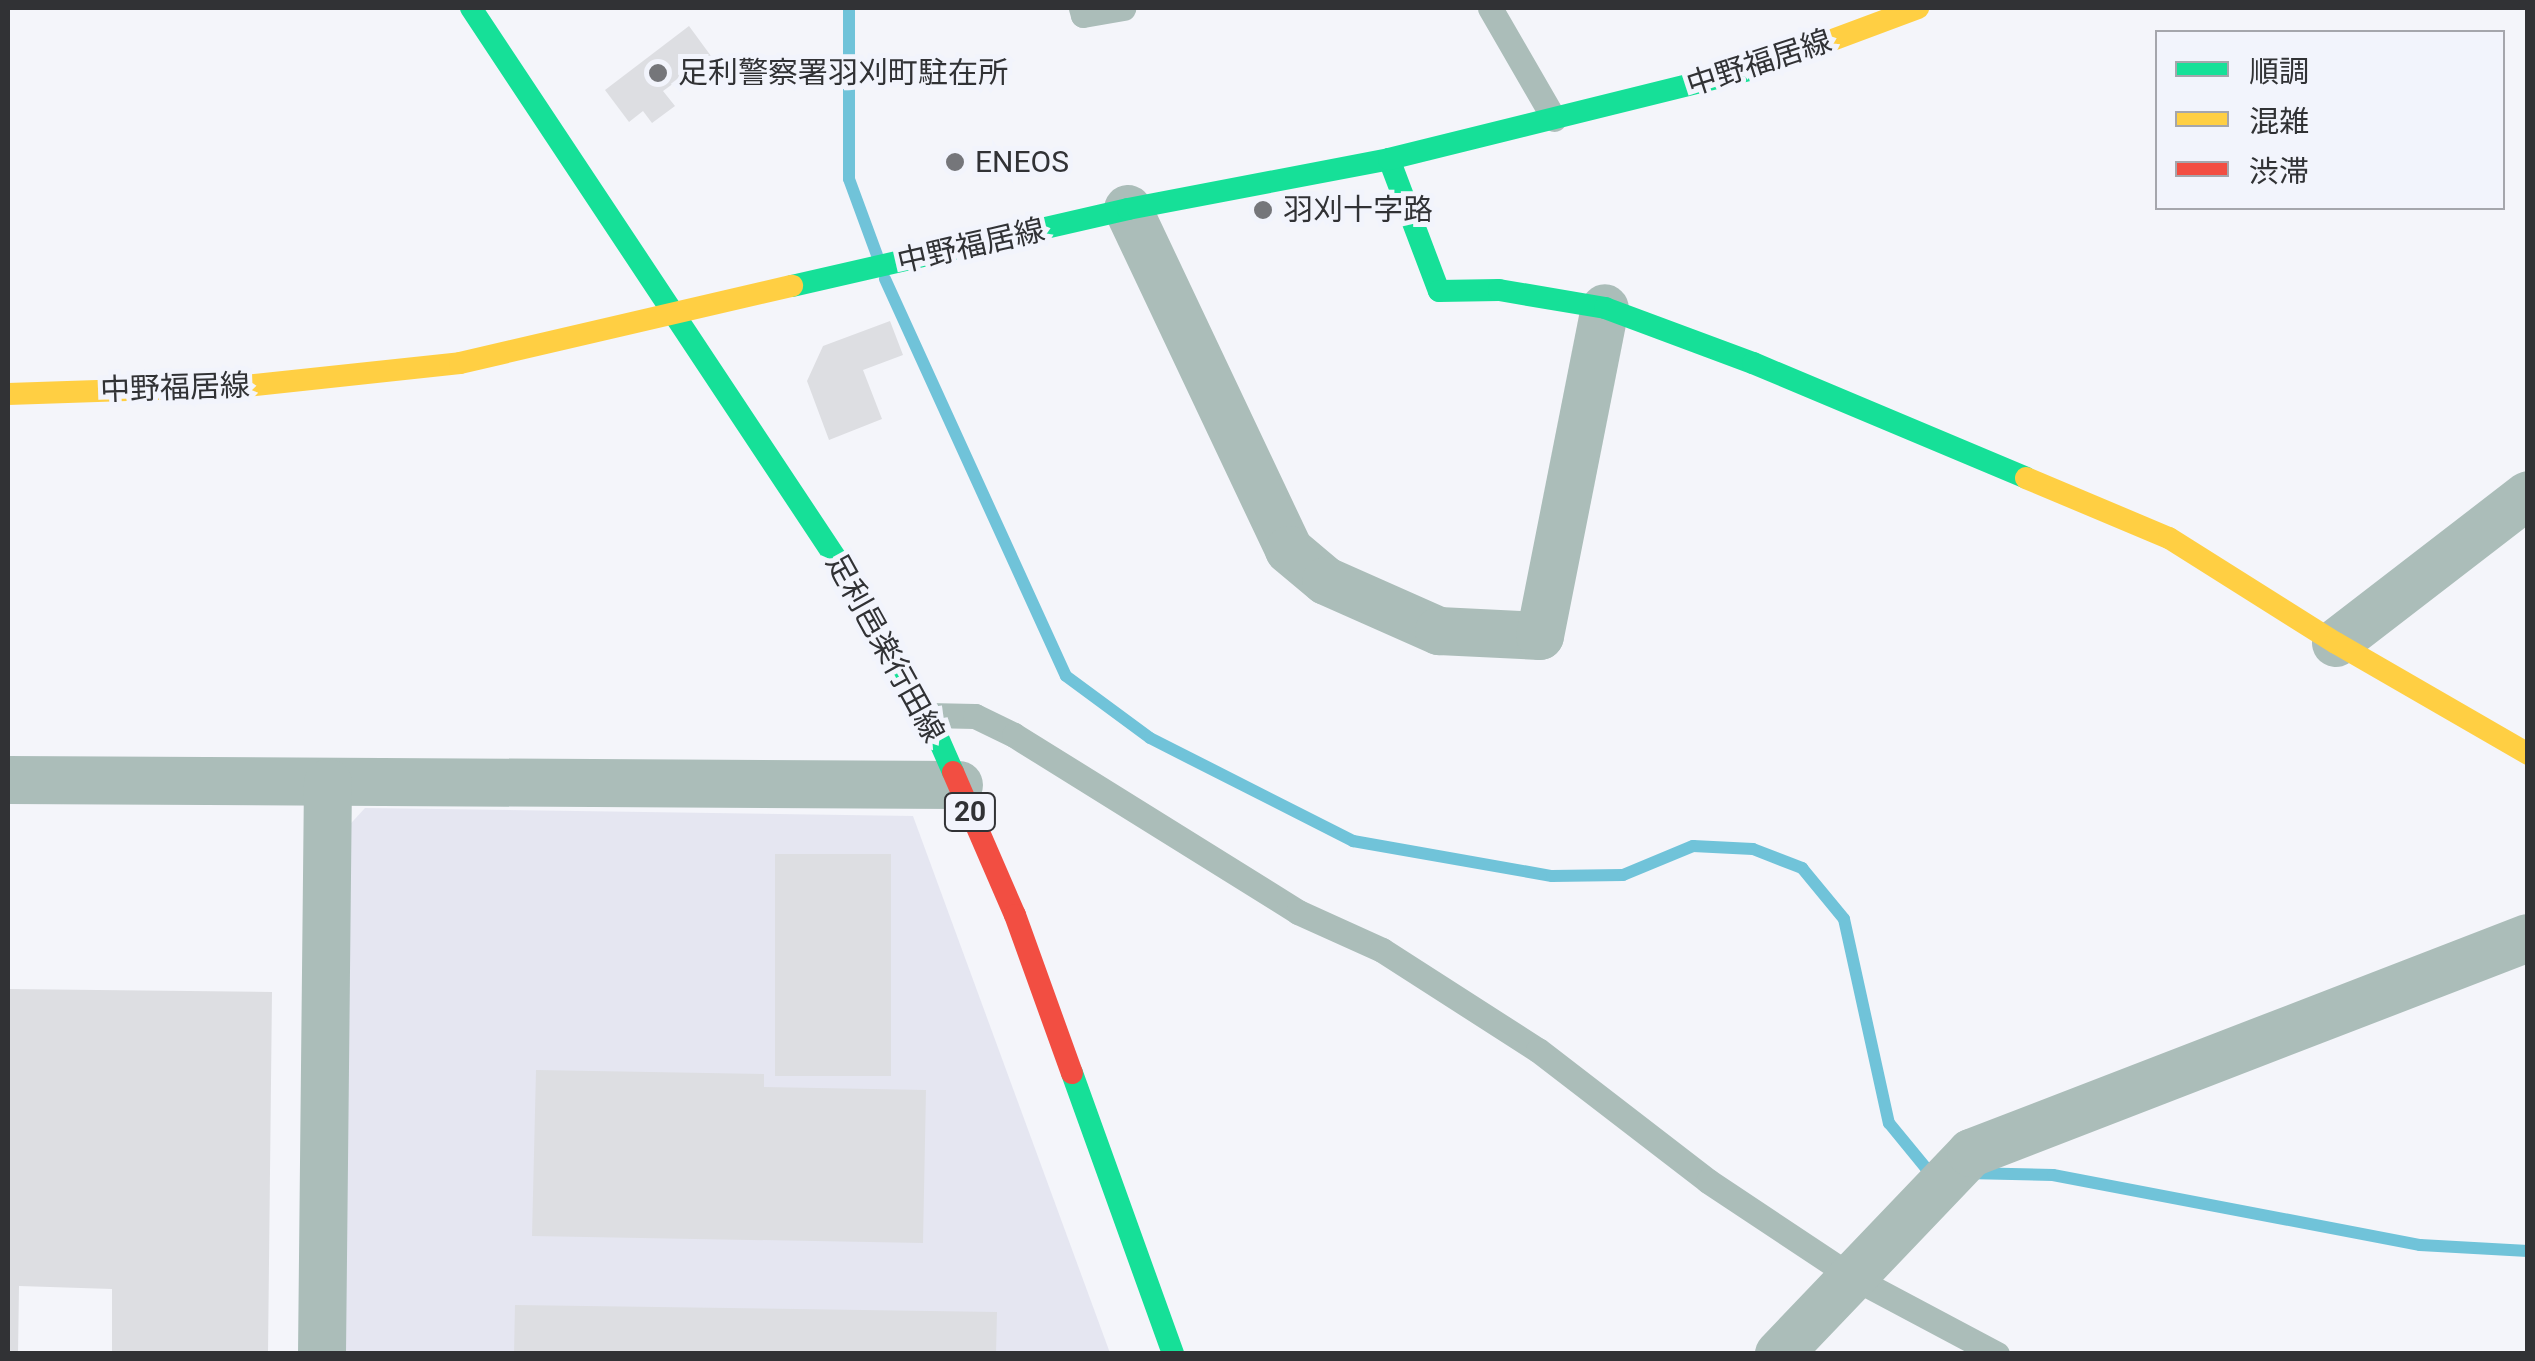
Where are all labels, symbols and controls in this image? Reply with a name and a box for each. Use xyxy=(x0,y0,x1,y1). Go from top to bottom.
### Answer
street label: 中野福居線 xyxy=(1682,23,1836,103)
legend xyxy=(2155,30,2505,210)
text: 順調 xyxy=(2249,54,2309,89)
place label: 足利警察署羽刈町駐在所 xyxy=(678,55,1008,91)
marker: 足利警察署羽刈町駐在所 xyxy=(647,62,669,84)
text: 混雑 xyxy=(2249,104,2309,139)
place label: ENEOS xyxy=(975,144,1069,180)
marker: ENEOS xyxy=(944,151,966,173)
text: 渋滞 xyxy=(2249,154,2309,189)
place label: 羽刈十字路 xyxy=(1283,192,1433,228)
marker: 羽刈十字路 xyxy=(1252,199,1274,221)
street label: 中野福居線 xyxy=(894,212,1048,280)
street label: 中野福居線 xyxy=(99,367,251,409)
street label: 足利邑楽行田線 xyxy=(818,547,952,749)
road number: 20 xyxy=(942,789,998,835)

